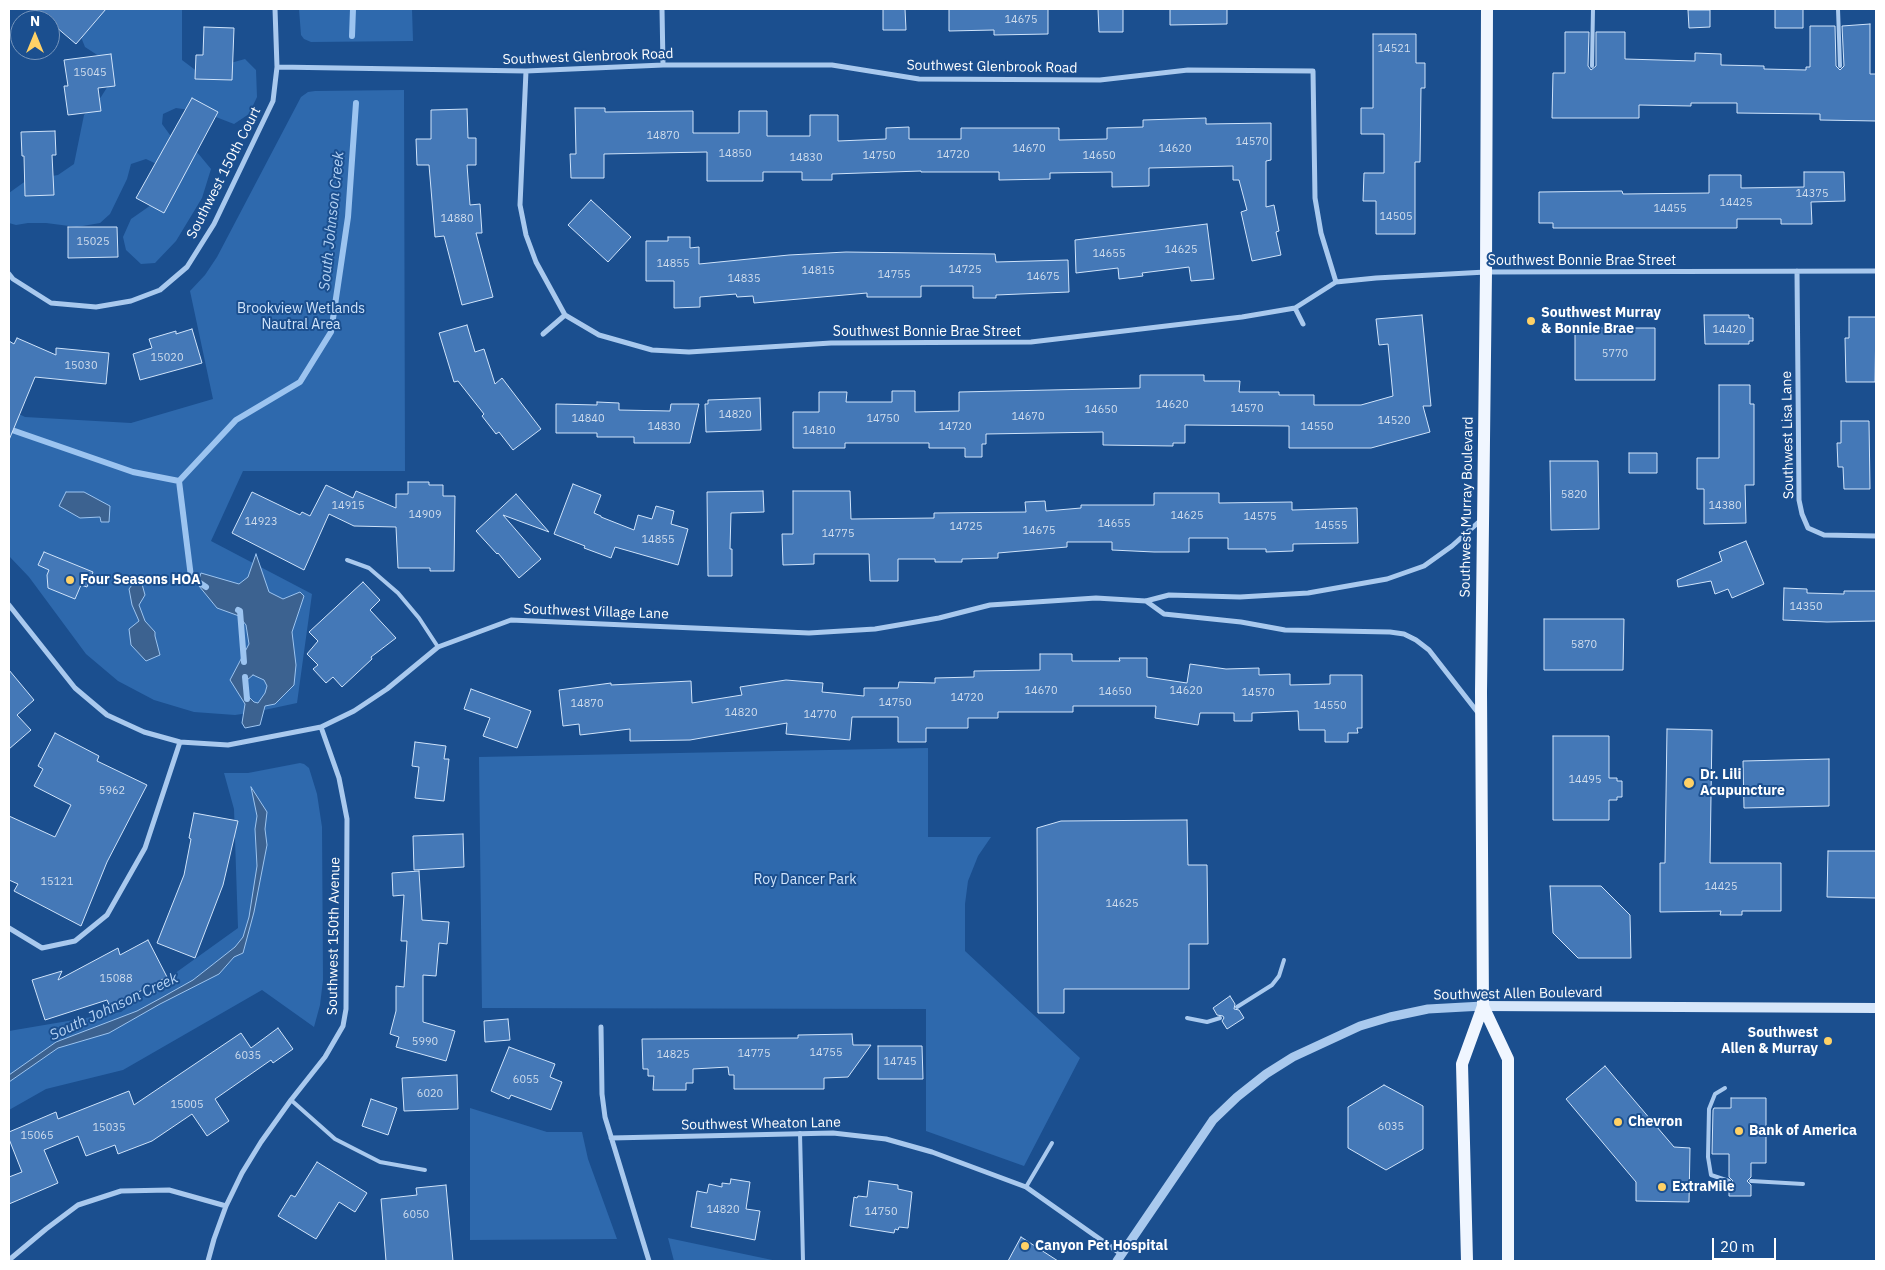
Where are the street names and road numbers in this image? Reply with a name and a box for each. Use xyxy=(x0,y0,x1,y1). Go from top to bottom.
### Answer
street label: Southwest Glenbrook Road xyxy=(502,46,674,68)
street label: Southwest Glenbrook Road xyxy=(906,57,1078,77)
street label: Southwest 150th Court xyxy=(183,104,265,242)
street label: Southwest Bonnie Brae Street xyxy=(1488,253,1676,269)
street label: Southwest Bonnie Brae Street xyxy=(833,324,1021,340)
street label: Southwest Lisa Lane xyxy=(1778,371,1798,499)
street label: Southwest Murray Boulevard xyxy=(1457,416,1477,598)
street label: Southwest Village Lane xyxy=(523,601,669,623)
street label: Southwest 150th Avenue xyxy=(324,857,344,1015)
street label: Southwest Allen Boulevard xyxy=(1433,984,1603,1004)
street label: Southwest Wheaton Lane xyxy=(681,1114,841,1134)

